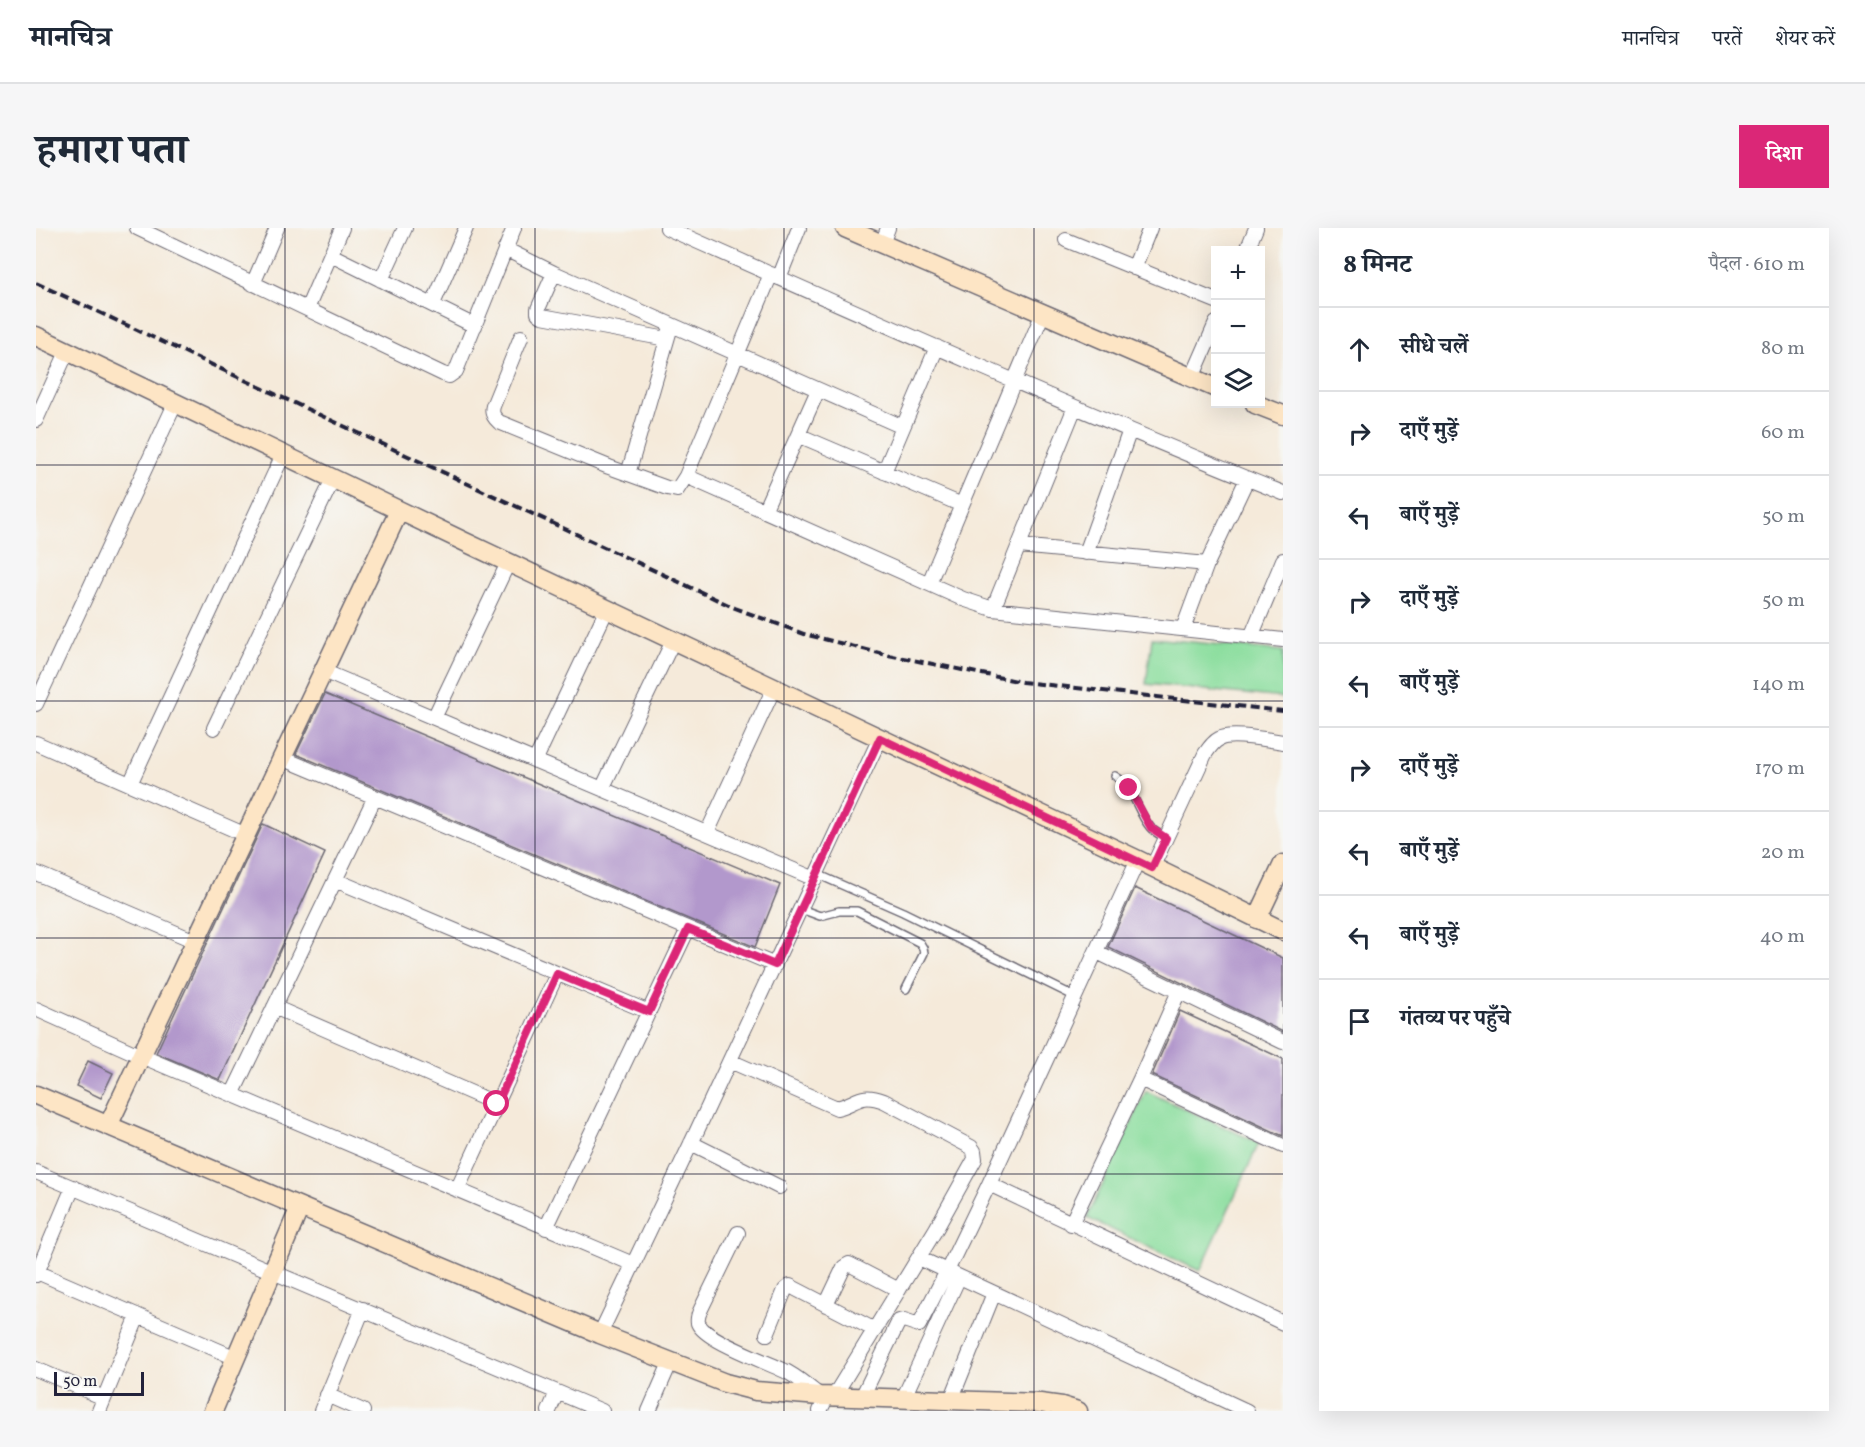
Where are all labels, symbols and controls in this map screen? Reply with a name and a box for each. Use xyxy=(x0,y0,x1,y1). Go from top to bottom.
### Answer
text: मानचित्र xyxy=(30,19,112,58)
text: मानचित्र xyxy=(1622,25,1679,54)
text: परतें xyxy=(1712,25,1742,54)
text: शेयर करें xyxy=(1775,25,1835,54)
text: हमारा पता xyxy=(36,123,187,182)
button: दिशा xyxy=(1739,125,1829,188)
map controls xyxy=(1211,246,1265,408)
button: + xyxy=(1211,246,1265,300)
text: 8 मिनट xyxy=(1343,247,1412,283)
text: पैदल · 610 m xyxy=(1709,251,1805,279)
button: − xyxy=(1211,300,1265,354)
text: सीधे चलें xyxy=(1400,332,1468,363)
icon: ahead xyxy=(1343,333,1376,366)
text: 80 m xyxy=(1761,335,1805,363)
button: layers xyxy=(1211,354,1265,408)
text: दाएँ मुड़ें xyxy=(1400,416,1458,447)
icon: right xyxy=(1343,417,1376,450)
text: 60 m xyxy=(1761,419,1805,447)
text: बाएँ मुड़ें xyxy=(1400,500,1459,531)
icon: left xyxy=(1343,501,1376,534)
text: 50 m xyxy=(1762,503,1805,531)
text: दाएँ मुड़ें xyxy=(1400,584,1458,615)
icon: right xyxy=(1343,585,1376,618)
text: 50 m xyxy=(1762,587,1805,615)
text: बाएँ मुड़ें xyxy=(1400,668,1459,699)
icon: left xyxy=(1343,669,1376,702)
text: 140 m xyxy=(1752,671,1805,699)
text: दाएँ मुड़ें xyxy=(1400,752,1458,783)
icon: right xyxy=(1343,753,1376,786)
text: 170 m xyxy=(1755,755,1805,783)
route end xyxy=(1115,774,1141,800)
text: बाएँ मुड़ें xyxy=(1400,836,1459,867)
icon: left xyxy=(1343,837,1376,870)
text: 20 m xyxy=(1761,839,1805,867)
text: बाएँ मुड़ें xyxy=(1400,920,1459,951)
icon: left xyxy=(1343,921,1376,954)
text: 40 m xyxy=(1760,923,1805,951)
text: गंतव्य पर पहुँचे xyxy=(1400,1004,1511,1035)
icon: arrive xyxy=(1343,1005,1376,1038)
route start xyxy=(483,1090,509,1116)
scale bar xyxy=(54,1369,144,1396)
text: 50 m xyxy=(63,1371,97,1393)

